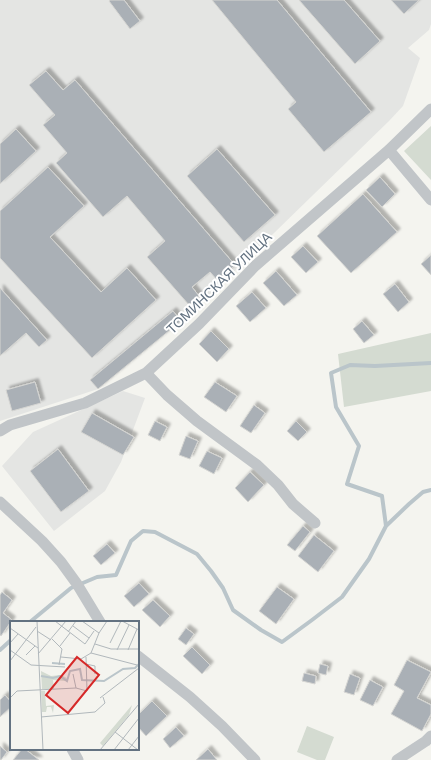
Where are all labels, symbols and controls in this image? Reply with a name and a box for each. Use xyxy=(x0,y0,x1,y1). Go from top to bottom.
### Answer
street label: ТОМИНСКАЯ УЛИЦА xyxy=(163,228,275,337)
inset map xyxy=(10,621,139,750)

